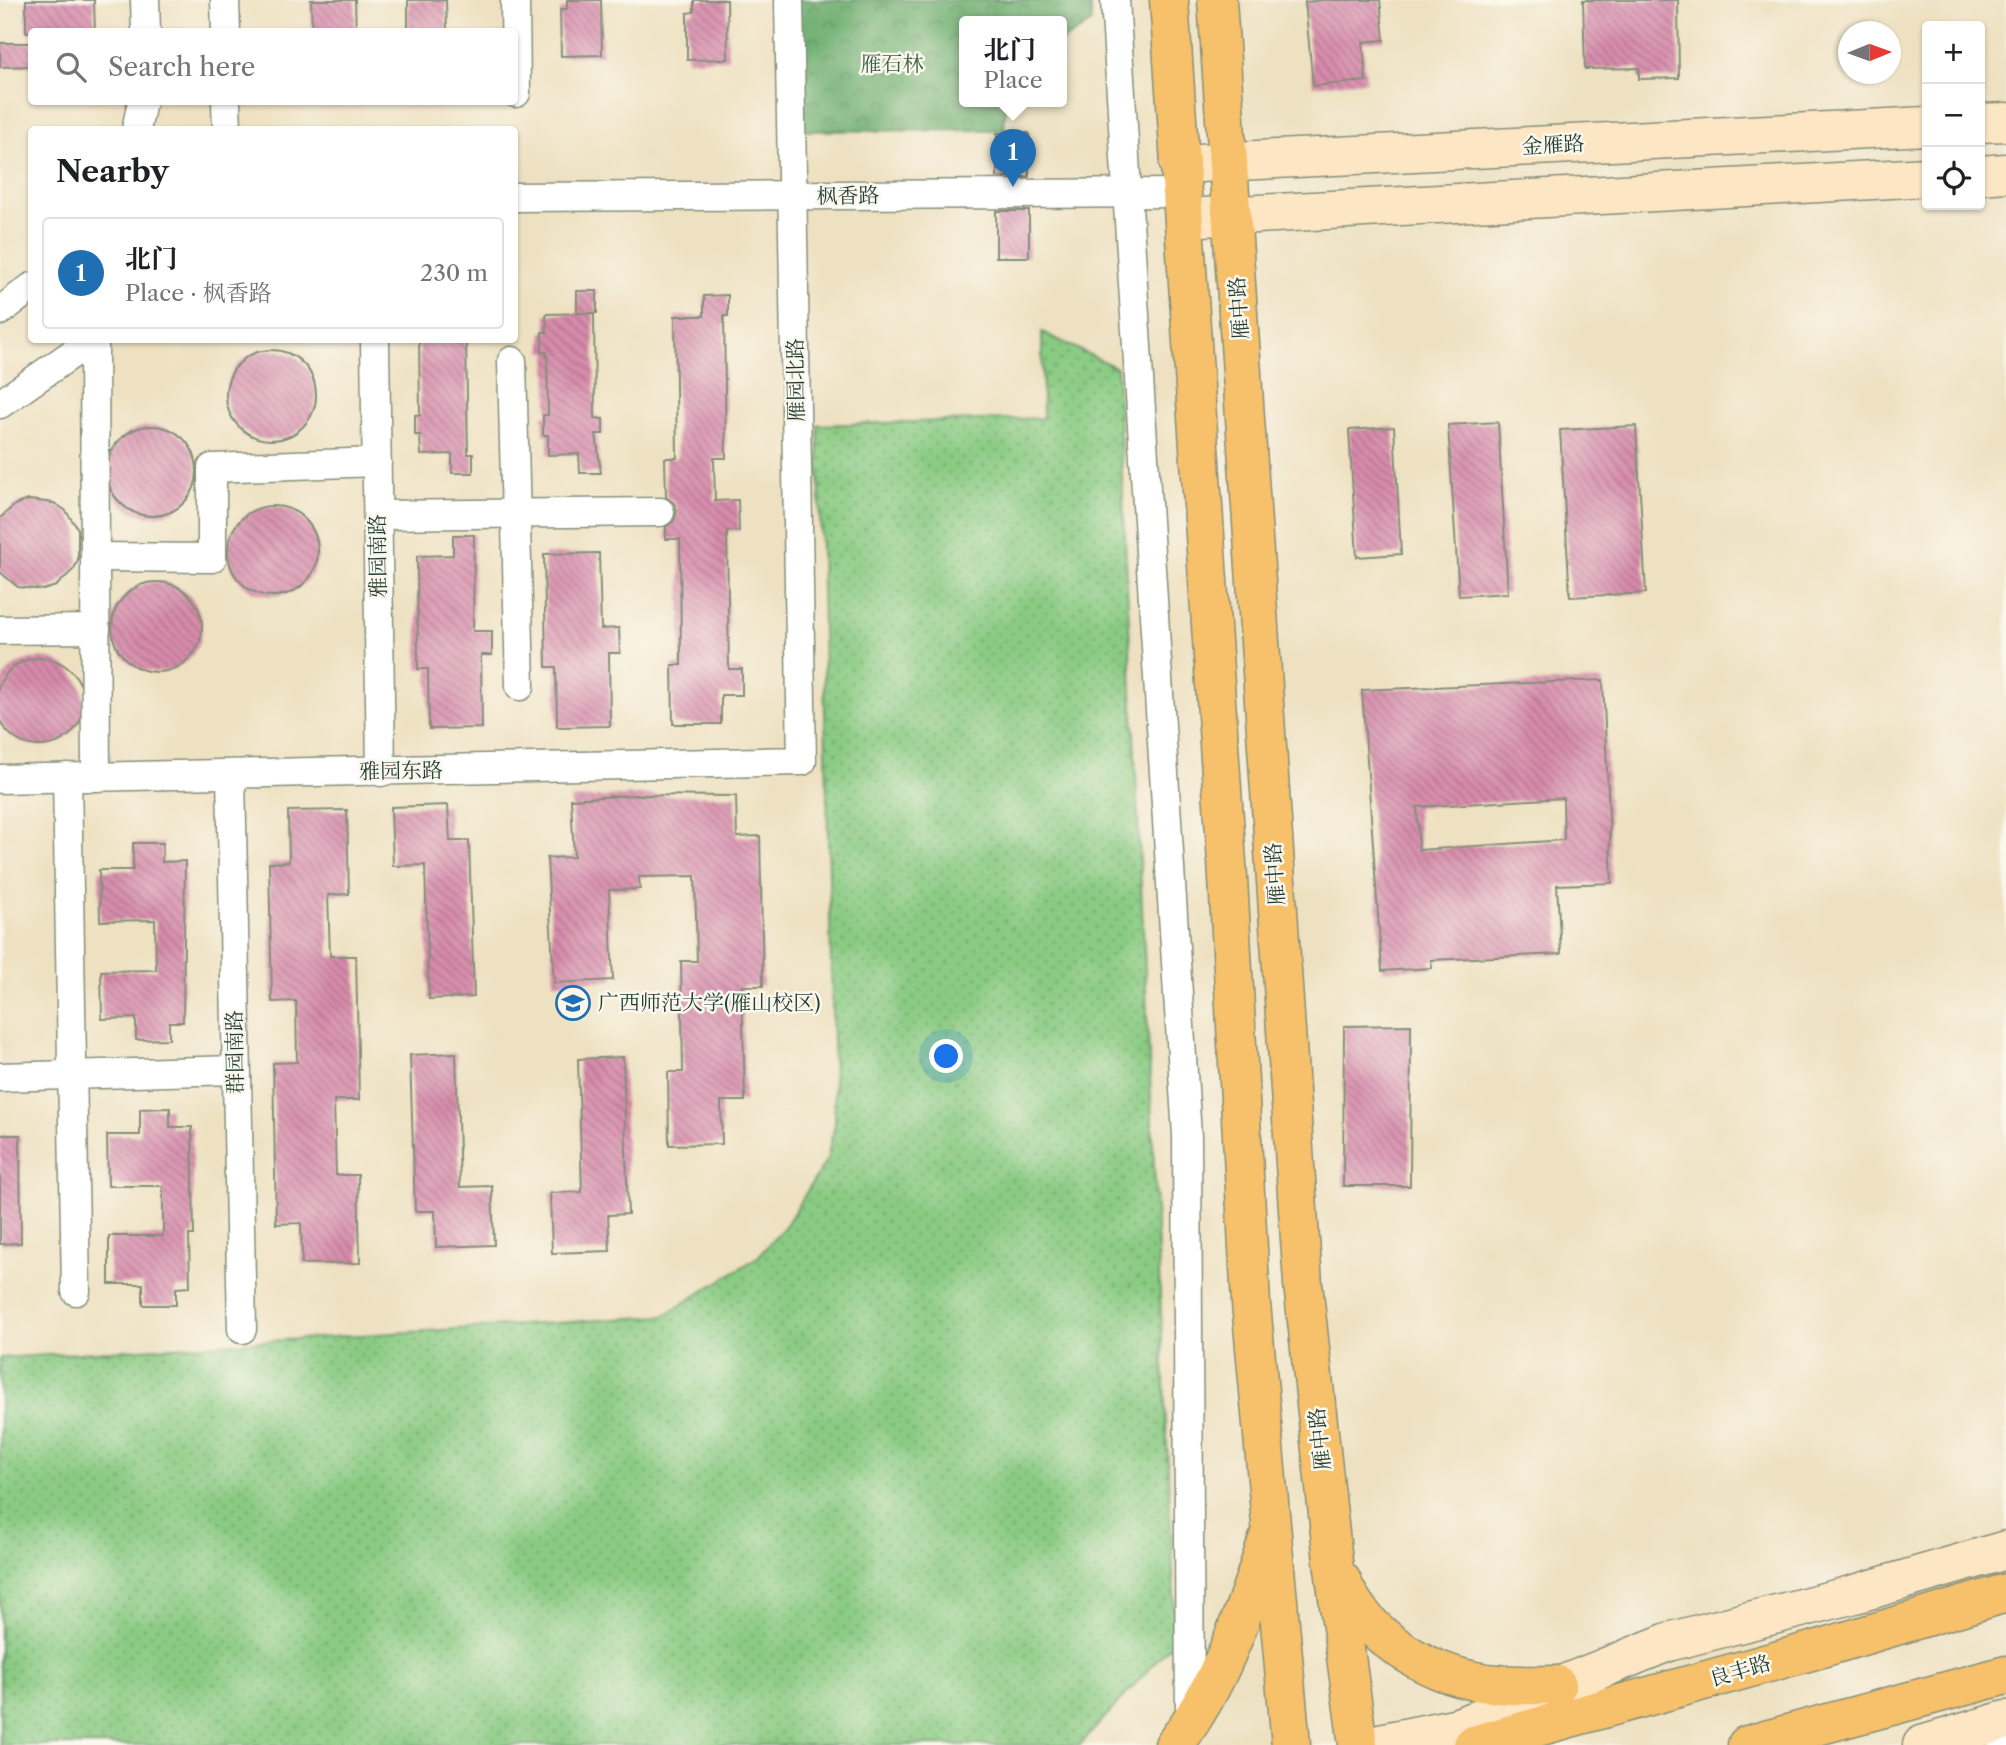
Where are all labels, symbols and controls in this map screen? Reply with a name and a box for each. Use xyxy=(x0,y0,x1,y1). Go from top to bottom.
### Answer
popup xyxy=(959,16,1067,107)
north arrow xyxy=(1838,21,1901,84)
map controls xyxy=(1922,21,1985,210)
button: + xyxy=(1922,21,1985,84)
search box xyxy=(28,28,518,105)
text: 北门 xyxy=(983,34,1035,66)
icon: search xyxy=(52,48,90,86)
text: Search here xyxy=(108,51,255,83)
park label: 雁石林 xyxy=(861,51,924,76)
text: Place xyxy=(983,66,1043,94)
button: − xyxy=(1922,84,1985,147)
pin: 1 xyxy=(990,129,1036,187)
street label: 金雁路 xyxy=(1521,130,1585,159)
button: locate xyxy=(1922,147,1985,210)
text: Nearby xyxy=(56,153,169,190)
street label: 枫香路 xyxy=(816,182,880,209)
text: 北门 xyxy=(125,243,177,275)
text: 1 xyxy=(76,259,86,287)
text: 230 m xyxy=(420,259,488,287)
street label: 雁中路 xyxy=(1224,276,1253,340)
text: Place · 枫香路 xyxy=(125,279,272,307)
street label: 雁园北路 xyxy=(782,338,809,422)
street label: 雅园南路 xyxy=(364,514,391,598)
street label: 雅园东路 xyxy=(359,757,443,784)
street label: 雁中路 xyxy=(1260,842,1289,906)
school or university icon: 广西师范大学(雁山校区) xyxy=(554,984,592,1022)
place label: 广西师范大学(雁山校区) xyxy=(598,990,821,1015)
street label: 群园南路 xyxy=(221,1010,248,1094)
your location xyxy=(929,1039,963,1073)
street label: 雁中路 xyxy=(1304,1406,1335,1472)
street label: 良丰路 xyxy=(1706,1650,1774,1691)

